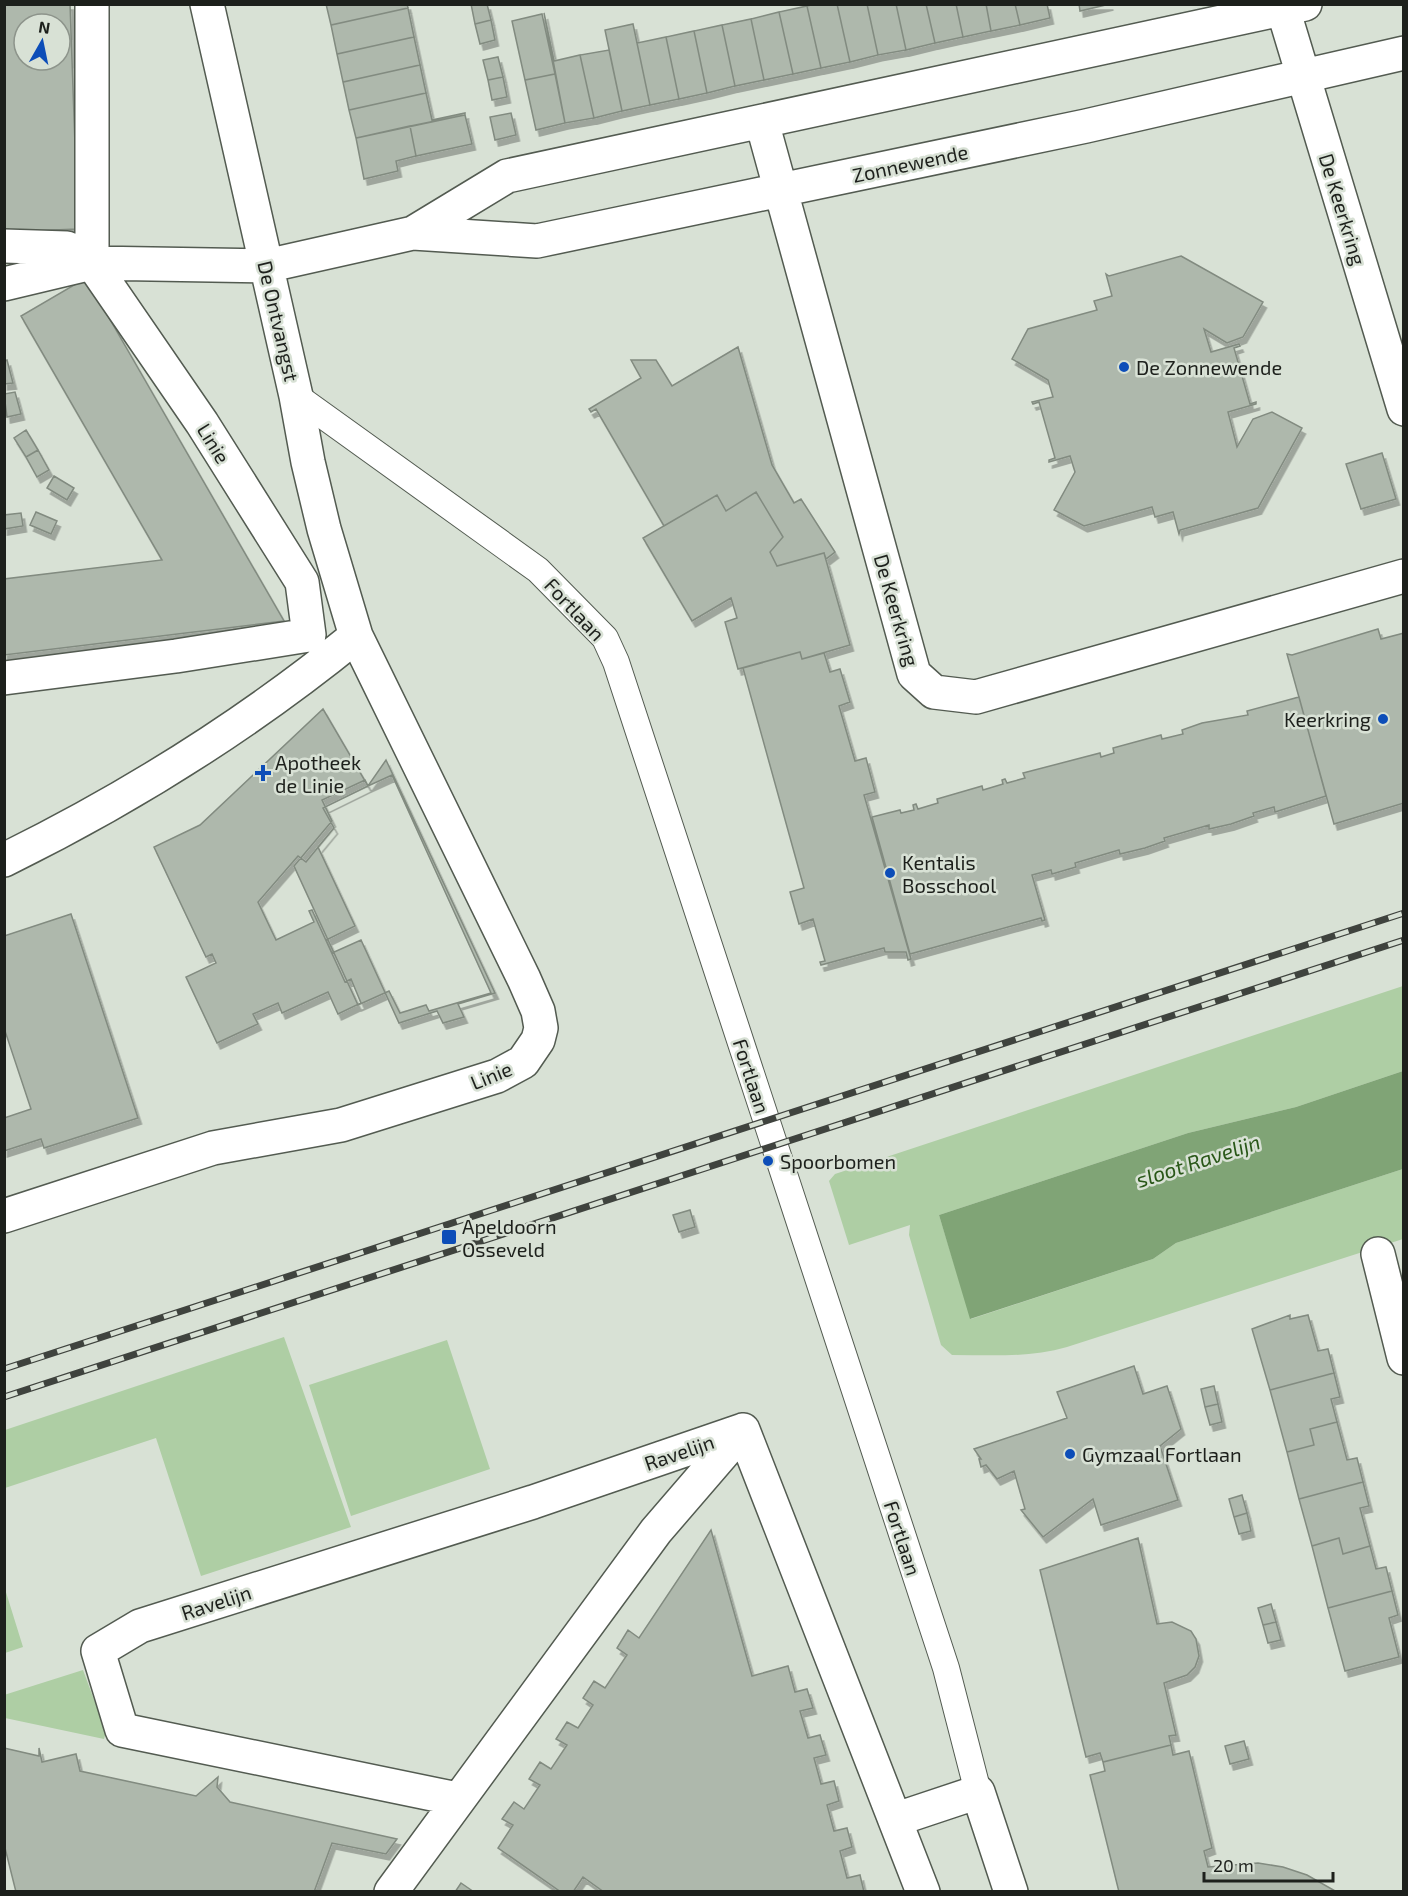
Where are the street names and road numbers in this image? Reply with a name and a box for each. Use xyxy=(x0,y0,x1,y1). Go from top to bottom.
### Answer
street label: Zonnewende xyxy=(850,139,970,187)
street label: De Keerkring xyxy=(1315,150,1371,268)
street label: De Ontvangst xyxy=(253,258,305,384)
street label: Linie xyxy=(193,419,235,467)
street label: De Keerkring xyxy=(870,551,924,669)
street label: Fortlaan xyxy=(540,573,610,645)
street label: Fortlaan xyxy=(729,1036,775,1116)
street label: Linie xyxy=(467,1056,515,1094)
street label: Ravelijn xyxy=(641,1429,717,1475)
street label: Fortlaan xyxy=(880,1498,926,1578)
street label: Ravelijn xyxy=(178,1579,254,1625)

